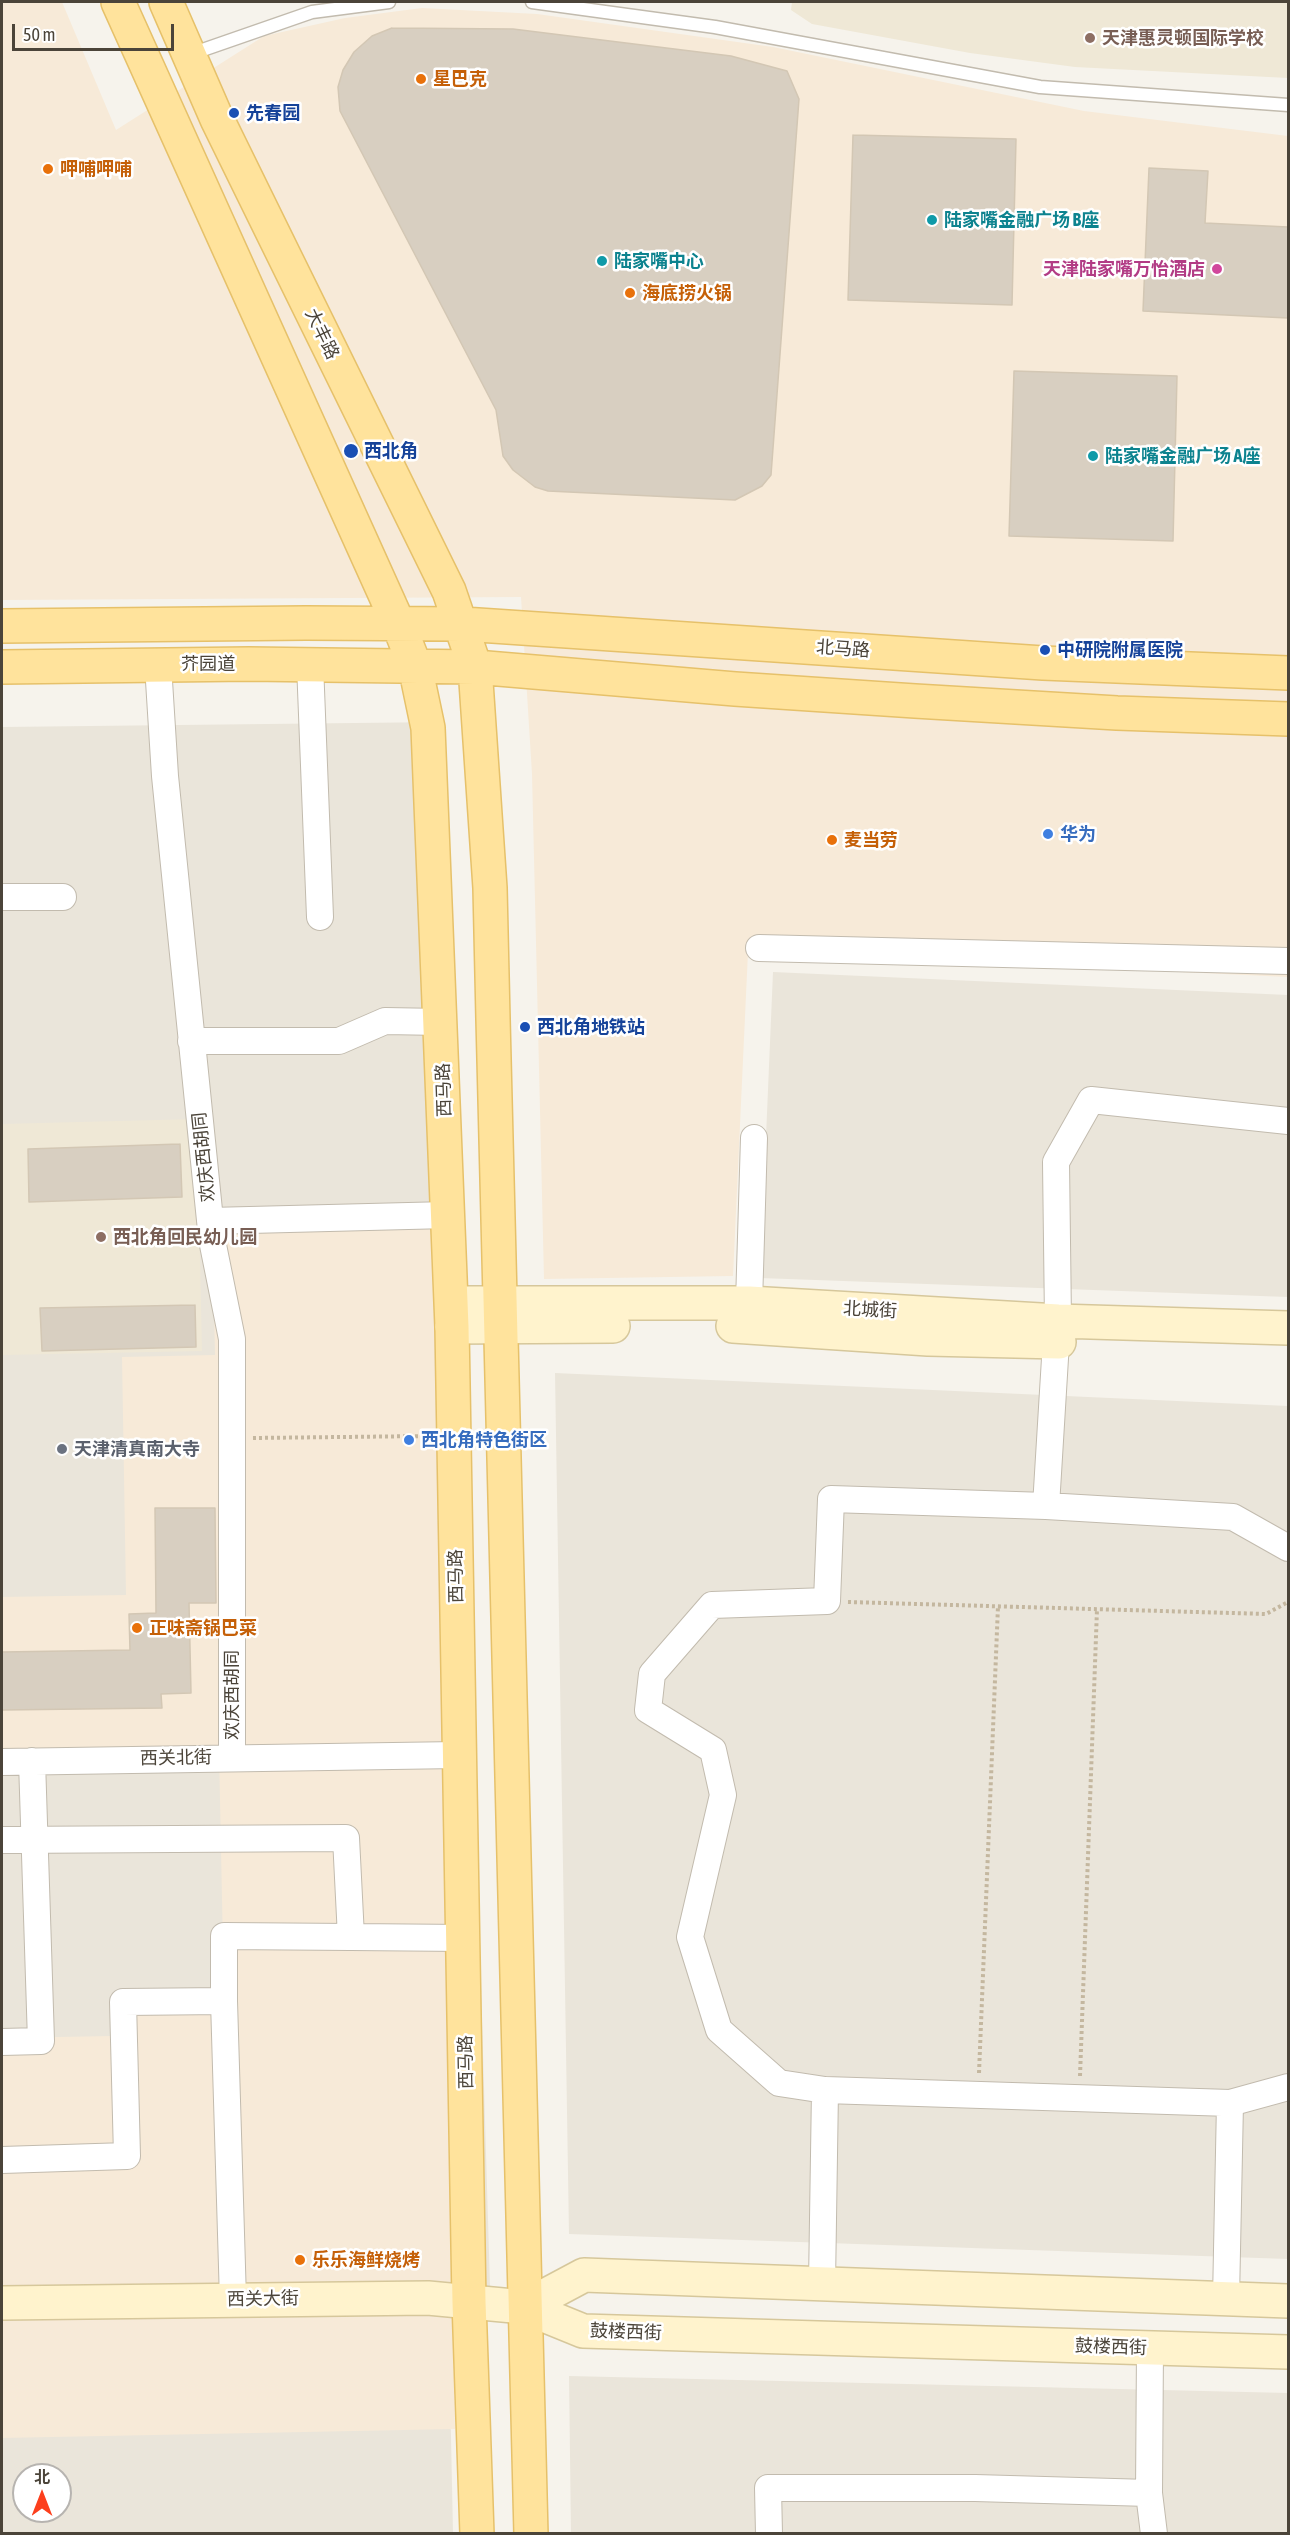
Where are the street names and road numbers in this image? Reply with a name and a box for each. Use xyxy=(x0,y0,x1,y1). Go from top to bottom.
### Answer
street label: 大丰路 xyxy=(300,305,344,363)
street label: 北马路 xyxy=(815,636,871,662)
street label: 芥园道 xyxy=(181,653,235,675)
street label: 西马路 xyxy=(432,1063,456,1117)
street label: 欢庆西胡同 xyxy=(189,1111,219,1203)
street label: 北城街 xyxy=(842,1298,898,1322)
street label: 西马路 xyxy=(445,1549,467,1603)
street label: 欢庆西胡同 xyxy=(221,1650,243,1740)
street label: 西关北街 xyxy=(140,1747,212,1769)
street label: 西马路 xyxy=(455,2035,477,2089)
street label: 西关大街 xyxy=(227,2288,299,2310)
street label: 鼓楼西街 xyxy=(590,2320,662,2344)
street label: 鼓楼西街 xyxy=(1075,2335,1147,2359)

